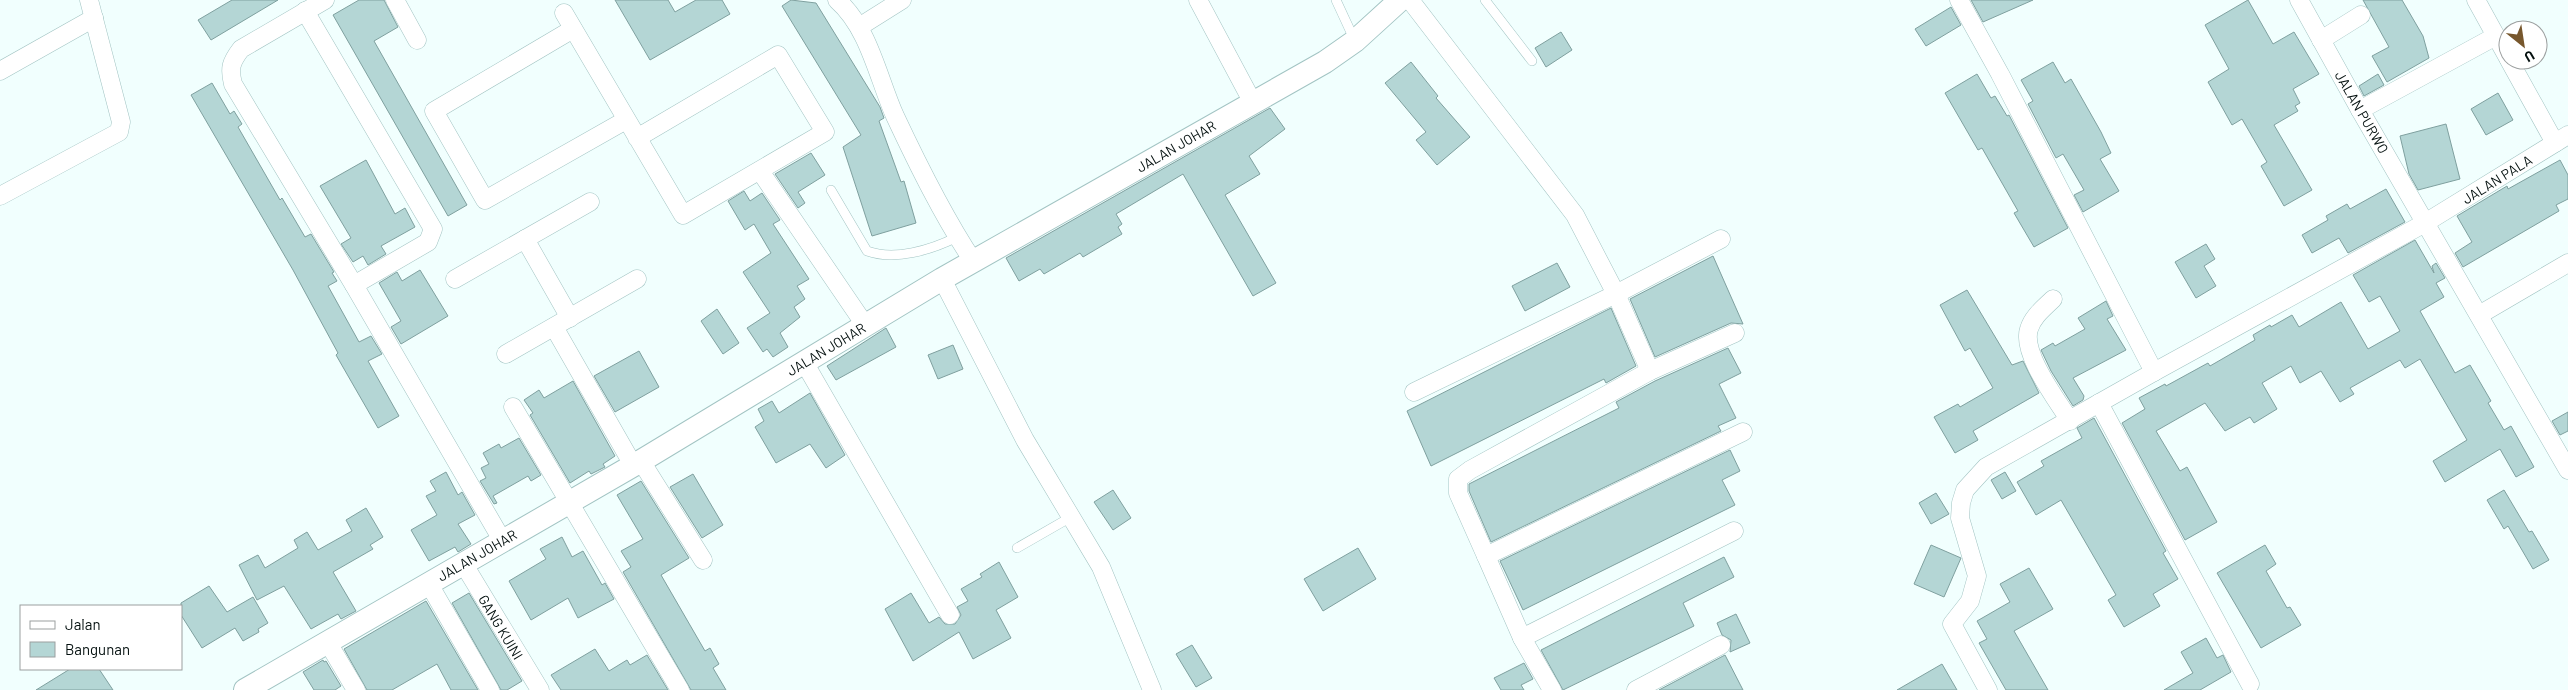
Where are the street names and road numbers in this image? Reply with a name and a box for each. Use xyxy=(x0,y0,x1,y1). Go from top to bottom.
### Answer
street label: JALAN PURWO xyxy=(2332,68,2392,156)
street label: JALAN JOHAR xyxy=(1133,116,1219,176)
street label: JALAN PALA xyxy=(2459,151,2536,207)
street label: JALAN JOHAR xyxy=(784,319,868,379)
street label: JALAN JOHAR xyxy=(434,525,520,585)
street label: GANG KUINI xyxy=(475,592,527,662)

